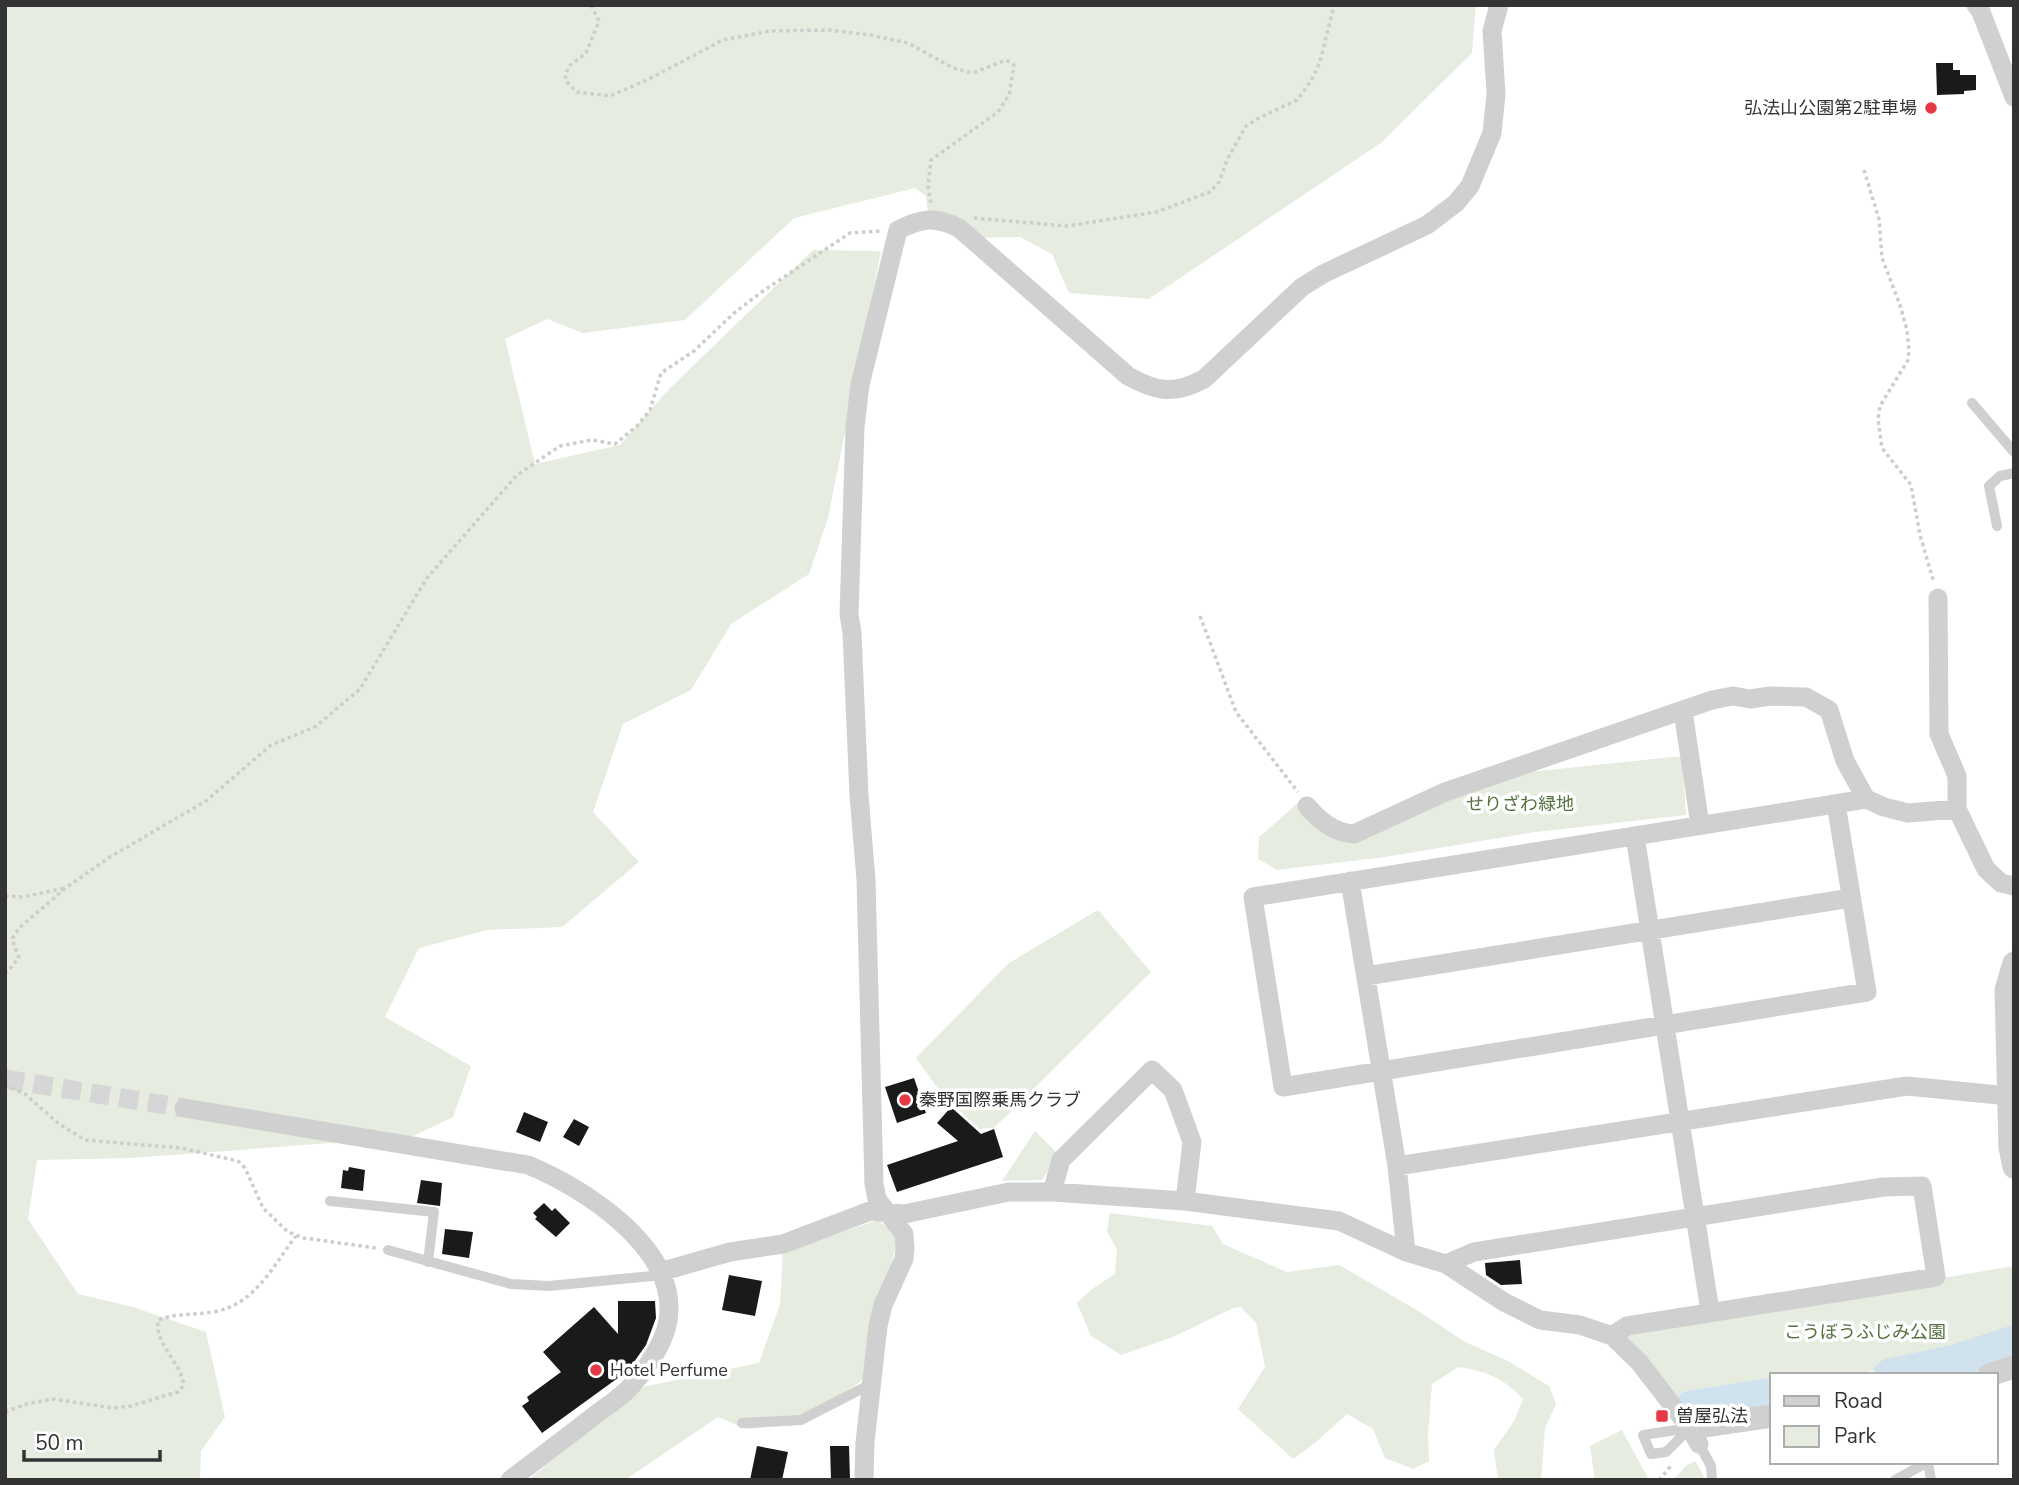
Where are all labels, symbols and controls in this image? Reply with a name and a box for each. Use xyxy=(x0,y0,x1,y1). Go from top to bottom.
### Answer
place label: 弘法山公園第2駐車場 xyxy=(1744,96,1917,120)
marker: 弘法山公園第2駐車場 xyxy=(1923,100,1939,116)
park label: せりざわ緑地 xyxy=(1466,792,1574,816)
place label: 秦野国際乗馬クラブ xyxy=(919,1088,1081,1112)
marker: 秦野国際乗馬クラブ xyxy=(897,1092,913,1108)
park label: こうぼうふじみ公園 xyxy=(1784,1320,1946,1344)
place label: Hotel Perfume xyxy=(610,1358,728,1382)
marker: Hotel Perfume xyxy=(588,1362,604,1378)
legend xyxy=(1770,1373,1998,1464)
text: Road xyxy=(1834,1387,1883,1415)
place label: 曽屋弘法 xyxy=(1676,1404,1748,1428)
marker: 曽屋弘法 xyxy=(1654,1408,1670,1424)
scale bar xyxy=(24,1418,161,1462)
text: Park xyxy=(1834,1422,1876,1450)
text: 50 m xyxy=(35,1429,84,1457)

